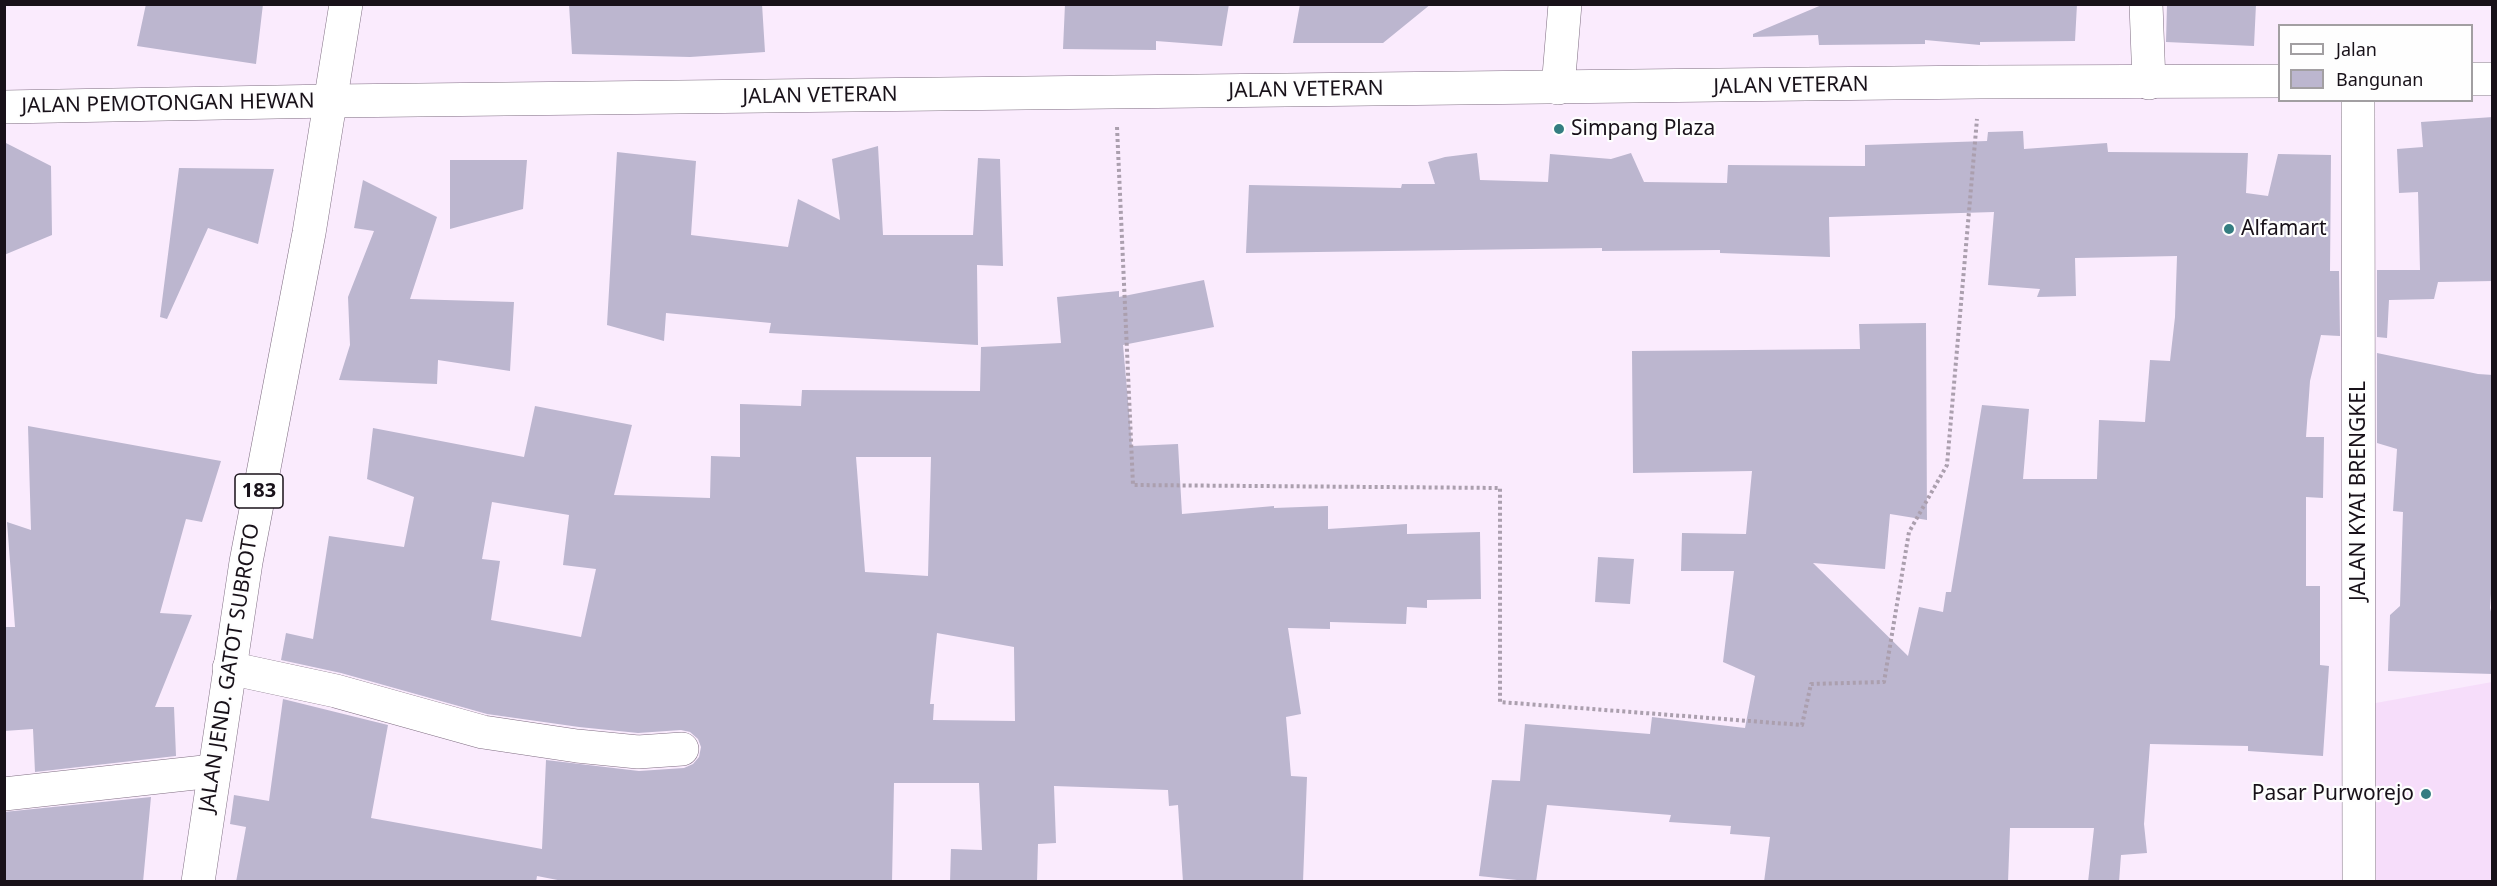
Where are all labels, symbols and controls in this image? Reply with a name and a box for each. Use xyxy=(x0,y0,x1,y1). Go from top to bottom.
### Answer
legend xyxy=(2278,24,2473,102)
text: Jalan xyxy=(2336,37,2377,61)
text: Bangunan xyxy=(2336,67,2423,91)
street label: JALAN VETERAN xyxy=(1713,72,1869,100)
street label: JALAN VETERAN xyxy=(1228,76,1384,104)
street label: JALAN VETERAN xyxy=(742,82,898,110)
street label: JALAN PEMOTONGAN HEWAN xyxy=(21,89,315,119)
place label: Simpang Plaza xyxy=(1571,116,1715,142)
marker: Simpang Plaza xyxy=(1552,122,1566,136)
place label: Alfamart xyxy=(2241,216,2327,242)
marker: Alfamart xyxy=(2222,222,2236,236)
street label: JALAN KYAI BRENGKEL xyxy=(2346,381,2372,601)
road number: 183 xyxy=(235,474,283,508)
street label: JALAN JEND. GATOT SUBROTO xyxy=(195,522,265,814)
place label: Pasar Purworejo xyxy=(2252,781,2414,807)
marker: Pasar Purworejo xyxy=(2419,787,2433,801)

